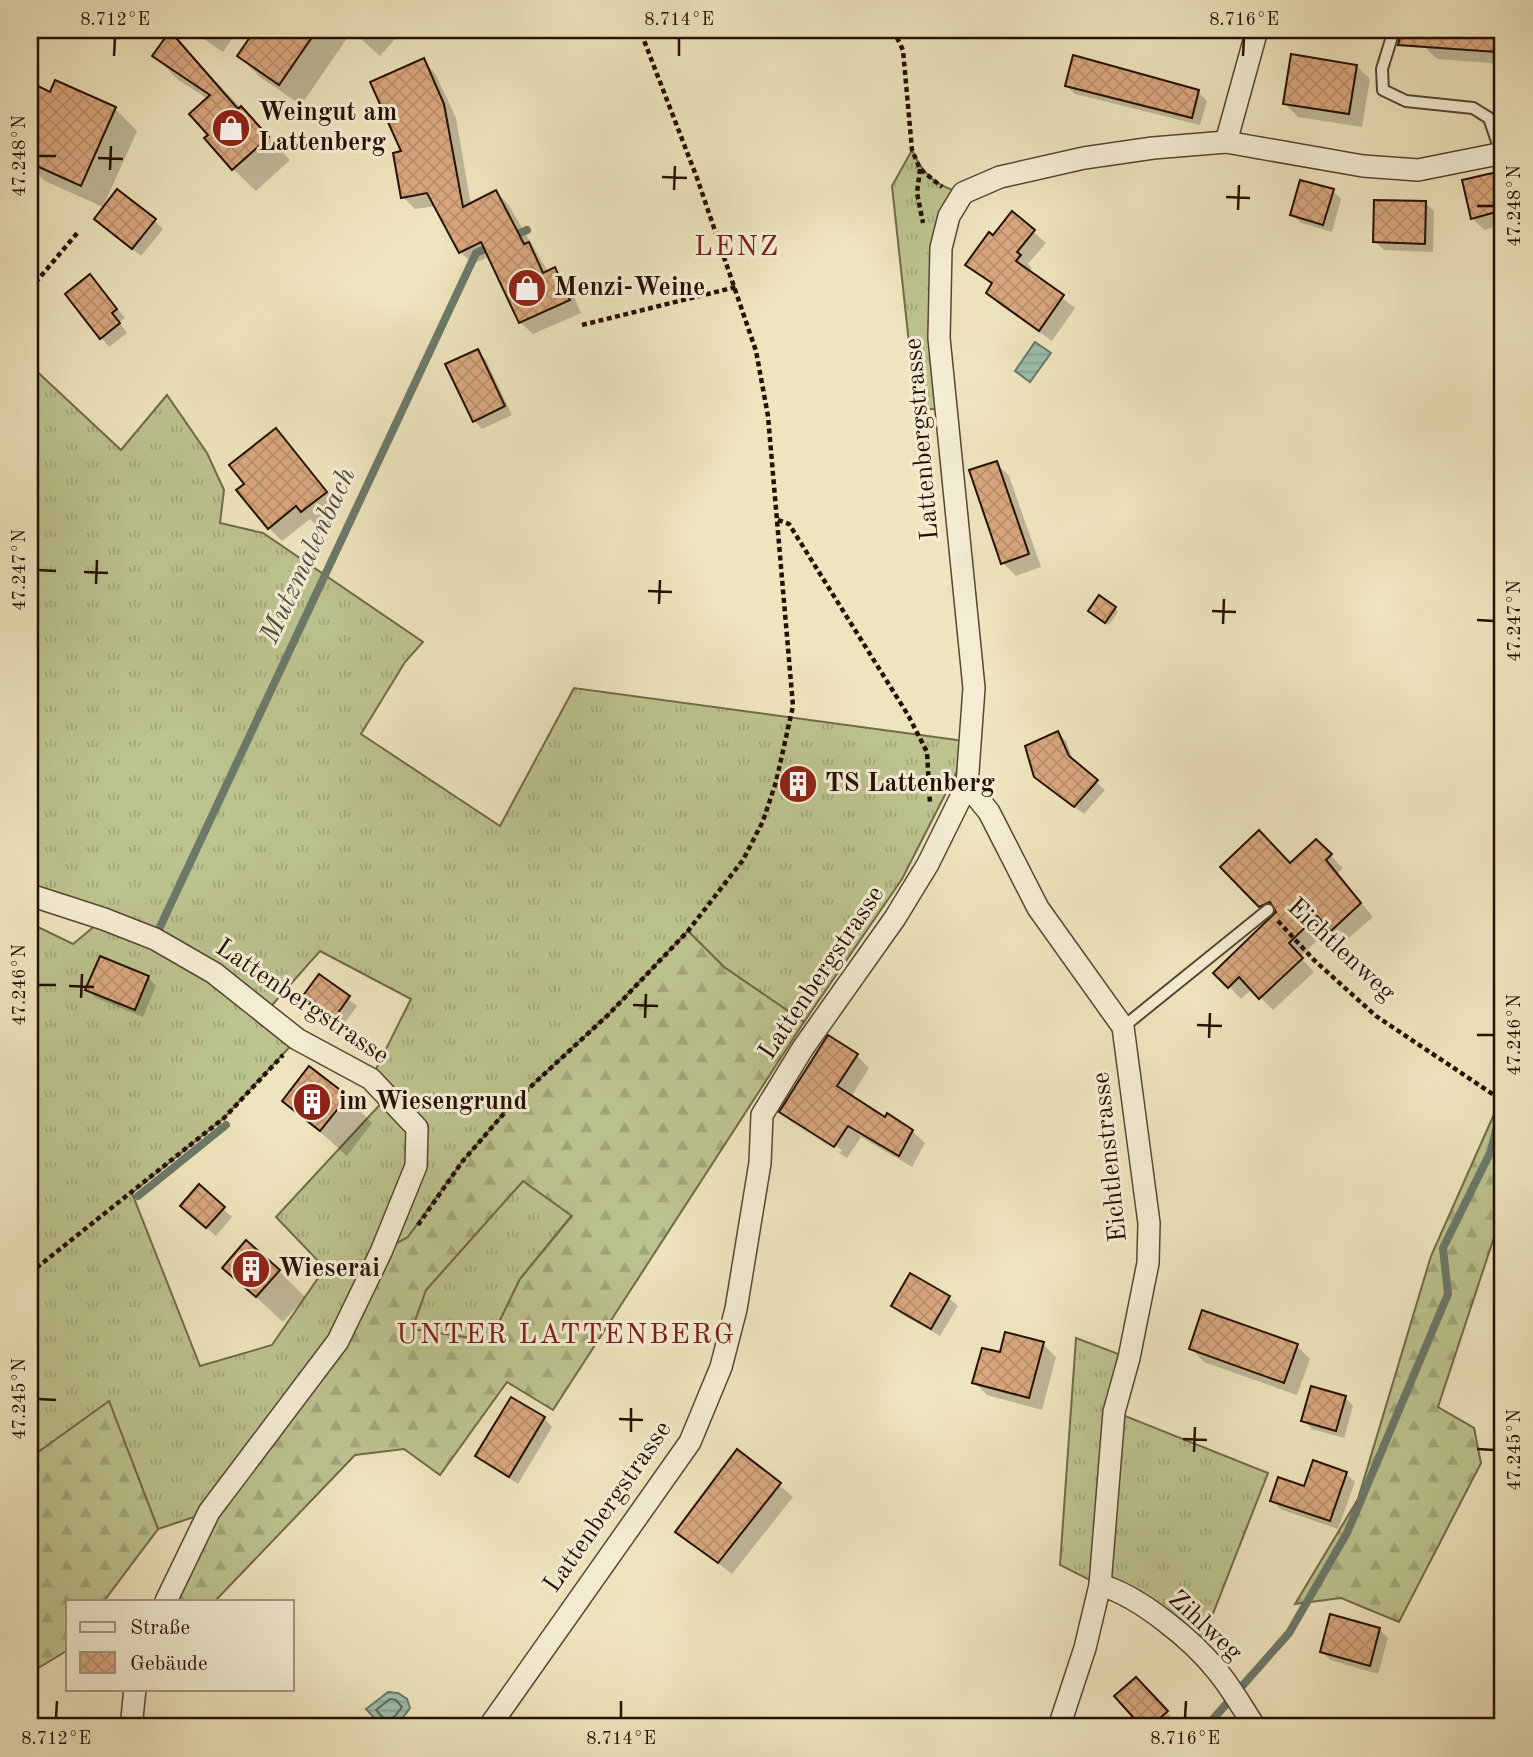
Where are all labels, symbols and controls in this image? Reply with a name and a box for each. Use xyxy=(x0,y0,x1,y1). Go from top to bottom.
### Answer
text: 8.712°E xyxy=(80,11,150,29)
text: 8.714°E xyxy=(644,11,714,29)
text: 8.716°E xyxy=(1209,11,1279,29)
place label: Weingut am Lattenberg xyxy=(258,100,397,156)
shop icon: Weingut am Lattenberg xyxy=(210,107,252,149)
text: 47.248°N xyxy=(11,115,29,197)
text: 47.248°N xyxy=(1506,165,1524,247)
district label: LENZ xyxy=(694,234,780,262)
shop icon: Menzi-Weine xyxy=(506,267,548,309)
place label: Menzi-Weine xyxy=(554,275,705,301)
street label: Lattenbergstrasse xyxy=(900,337,944,541)
water label: Mutzmalenbach xyxy=(256,464,362,649)
text: 47.247°N xyxy=(11,529,29,611)
text: 47.247°N xyxy=(1506,580,1524,662)
building icon: TS Lattenberg xyxy=(777,763,819,805)
place label: TS Lattenberg xyxy=(825,771,996,797)
street label: Lattenbergstrasse xyxy=(755,882,889,1064)
street label: Eichtlenweg xyxy=(1282,894,1400,1006)
street label: Lattenbergstrasse xyxy=(211,935,393,1069)
text: 47.246°N xyxy=(11,944,29,1026)
text: 47.246°N xyxy=(1506,994,1524,1076)
street label: Eichtlenstrasse xyxy=(1088,1071,1132,1243)
building icon: im Wiesengrund xyxy=(291,1081,333,1123)
place label: im Wiesengrund xyxy=(339,1089,527,1115)
building icon: Wieserai xyxy=(230,1248,272,1290)
place label: Wieserai xyxy=(278,1256,380,1282)
district label: UNTER LATTENBERG xyxy=(396,1322,736,1350)
text: 47.245°N xyxy=(11,1358,29,1440)
text: 47.245°N xyxy=(1506,1409,1524,1491)
street label: Lattenbergstrasse xyxy=(539,1416,677,1598)
street label: Zihlweg xyxy=(1163,1586,1247,1666)
legend xyxy=(66,1600,294,1690)
text: Straße xyxy=(130,1618,190,1639)
text: Gebäude xyxy=(130,1654,208,1675)
text: 8.712°E xyxy=(21,1730,91,1748)
text: 8.714°E xyxy=(586,1730,656,1748)
text: 8.716°E xyxy=(1150,1730,1220,1748)

